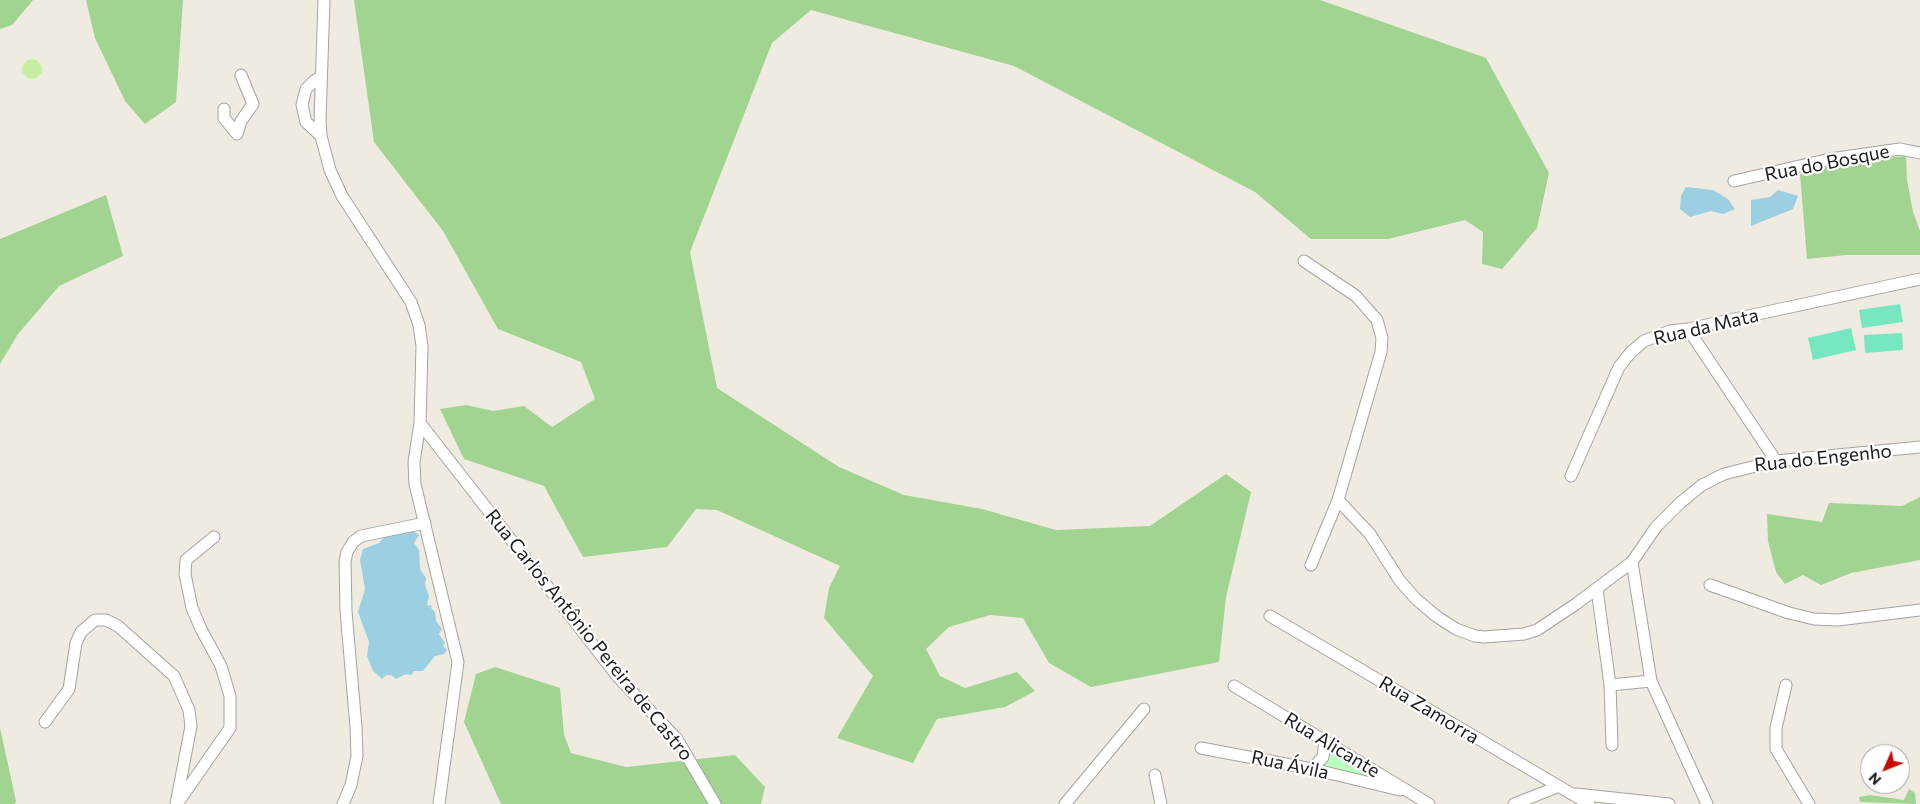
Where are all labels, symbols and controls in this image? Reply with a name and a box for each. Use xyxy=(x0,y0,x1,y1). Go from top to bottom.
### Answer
street label: Rua do Bosque xyxy=(1763,140,1891,186)
street label: Rua da Mata xyxy=(1651,304,1761,350)
street label: Rua do Engenho xyxy=(1753,439,1893,477)
street label: Rua Carlos Antônio Pereira de Castro xyxy=(480,505,698,765)
street label: Rua Zamorra xyxy=(1375,671,1483,749)
street label: Rua Alicante xyxy=(1280,708,1384,782)
north arrow xyxy=(1860,744,1910,794)
street label: Rua Ávila xyxy=(1249,746,1331,784)
text: N xyxy=(1865,769,1884,789)

